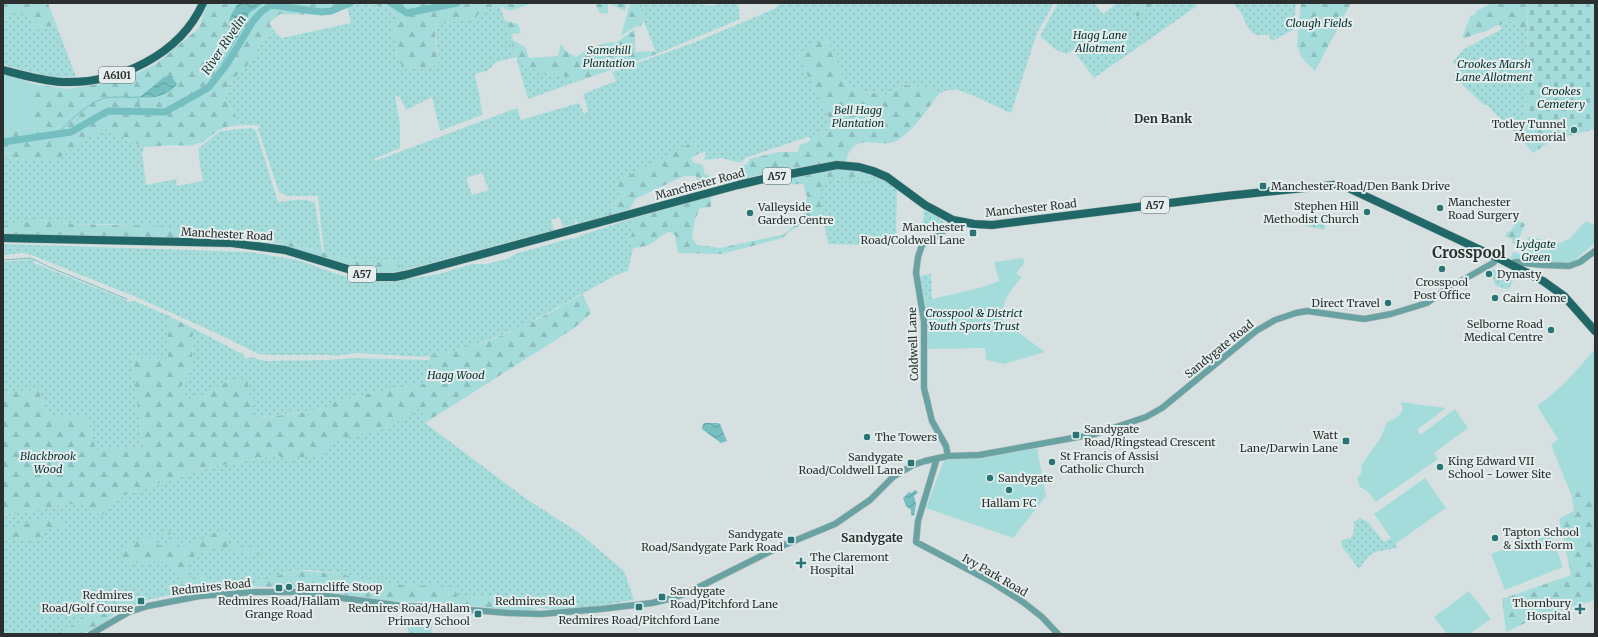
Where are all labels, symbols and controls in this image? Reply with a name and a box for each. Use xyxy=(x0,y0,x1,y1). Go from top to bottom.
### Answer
water label: River Rivelin xyxy=(198,12,249,77)
park label: Clough Fields xyxy=(1286,16,1353,30)
park label: Hagg Lane Allotment xyxy=(1072,28,1127,55)
park label: Samehill Plantation xyxy=(583,43,636,70)
park label: Crookes Marsh Lane Allotment xyxy=(1456,57,1533,84)
road number: A6101 xyxy=(99,67,135,83)
park label: Crookes Cemetery xyxy=(1537,84,1585,111)
park label: Bell Hagg Plantation xyxy=(832,103,885,130)
district label: Den Bank xyxy=(1134,111,1192,126)
place label: Totley Tunnel Memorial xyxy=(1492,117,1567,144)
marker: Totley Tunnel Memorial xyxy=(1569,125,1579,135)
street label: Manchester Road xyxy=(654,165,747,203)
road number: A57 xyxy=(763,168,791,184)
place label: Manchester Road/Den Bank Drive xyxy=(1271,179,1450,193)
marker: Manchester Road/Den Bank Drive xyxy=(1258,181,1268,191)
place label: Manchester Road Surgery xyxy=(1448,195,1520,222)
street label: Manchester Road xyxy=(985,196,1078,220)
road number: A57 xyxy=(1141,197,1169,213)
place label: Stephen Hill Methodist Church xyxy=(1263,199,1360,226)
place label: Valleyside Garden Centre xyxy=(757,200,834,227)
marker: Manchester Road Surgery xyxy=(1435,203,1445,213)
marker: Stephen Hill Methodist Church xyxy=(1362,207,1372,217)
marker: Valleyside Garden Centre xyxy=(745,208,755,218)
place label: Manchester Road/Coldwell Lane xyxy=(861,220,965,247)
street label: Manchester Road xyxy=(181,225,274,243)
marker: Manchester Road/Coldwell Lane xyxy=(968,228,978,238)
park label: Lydgate Green xyxy=(1516,237,1556,264)
district label: Crosspool xyxy=(1432,243,1506,262)
marker: Crosspool Post Office xyxy=(1437,264,1447,274)
road number: A57 xyxy=(348,266,376,282)
place label: Dynasty xyxy=(1497,267,1542,281)
marker: Dynasty xyxy=(1484,269,1494,279)
place label: Crosspool Post Office xyxy=(1414,275,1471,302)
place label: Cairn Home xyxy=(1503,291,1567,305)
marker: Cairn Home xyxy=(1490,293,1500,303)
place label: Direct Travel xyxy=(1312,296,1381,310)
marker: Direct Travel xyxy=(1383,298,1393,308)
park label: Crosspool & District Youth Sports Trust xyxy=(925,306,1023,333)
street label: Coldwell Lane xyxy=(905,307,921,381)
street label: Sandygate Road xyxy=(1182,317,1256,381)
place label: Selborne Road Medical Centre xyxy=(1464,317,1543,344)
marker: Selborne Road Medical Centre xyxy=(1546,325,1556,335)
park label: Hagg Wood xyxy=(426,368,485,382)
place label: Sandygate Road/Ringstead Crescent xyxy=(1084,422,1216,449)
place label: Watt Lane/Darwin Lane xyxy=(1240,428,1339,455)
place label: The Towers xyxy=(875,430,937,444)
marker: Sandygate Road/Ringstead Crescent xyxy=(1071,430,1081,440)
marker: The Towers xyxy=(862,432,872,442)
marker: Watt Lane/Darwin Lane xyxy=(1341,436,1351,446)
park label: Blackbrook Wood xyxy=(20,449,76,476)
place label: St Francis of Assisi Catholic Church xyxy=(1060,449,1159,476)
place label: Sandygate Road/Coldwell Lane xyxy=(799,450,903,477)
place label: King Edward VII School - Lower Site xyxy=(1448,454,1551,481)
marker: St Francis of Assisi Catholic Church xyxy=(1047,457,1057,467)
marker: Sandygate Road/Coldwell Lane xyxy=(906,458,916,468)
marker: King Edward VII School - Lower Site xyxy=(1435,462,1445,472)
place label: Sandygate xyxy=(998,471,1053,485)
marker: Sandygate xyxy=(985,473,995,483)
marker: Hallam FC xyxy=(1004,485,1014,495)
place label: Hallam FC xyxy=(982,496,1036,510)
place label: Tapton School & Sixth Form xyxy=(1503,525,1580,552)
place label: Sandygate Road/Sandygate Park Road xyxy=(641,527,783,554)
district label: Sandygate xyxy=(841,530,903,545)
marker: Tapton School & Sixth Form xyxy=(1490,533,1500,543)
marker: Sandygate Road/Sandygate Park Road xyxy=(786,535,796,545)
place label: The Claremont Hospital xyxy=(810,550,890,577)
street label: Ivy Park Road xyxy=(960,551,1030,600)
marker: The Claremont Hospital xyxy=(795,557,807,569)
street label: Redmires Road xyxy=(171,576,252,598)
place label: Barncliffe Stoop xyxy=(297,580,383,594)
marker: Barncliffe Stoop xyxy=(284,582,294,592)
marker: Redmires Road/Hallam Grange Road xyxy=(274,583,284,593)
place label: Sandygate Road/Pitchford Lane xyxy=(670,584,778,611)
place label: Redmires Road/Golf Course xyxy=(41,588,133,615)
marker: Sandygate Road/Pitchford Lane xyxy=(657,592,667,602)
place label: Redmires Road/Hallam Grange Road xyxy=(218,594,340,621)
street label: Redmires Road xyxy=(495,594,575,608)
marker: Redmires Road/Golf Course xyxy=(136,596,146,606)
place label: Thornbury Hospital xyxy=(1513,596,1572,623)
place label: Redmires Road/Hallam Primary School xyxy=(348,601,471,628)
marker: Redmires Road/Pitchford Lane xyxy=(634,602,644,612)
marker: Thornbury Hospital xyxy=(1574,603,1586,615)
marker: Redmires Road/Hallam Primary School xyxy=(473,609,483,619)
place label: Redmires Road/Pitchford Lane xyxy=(558,613,720,627)

